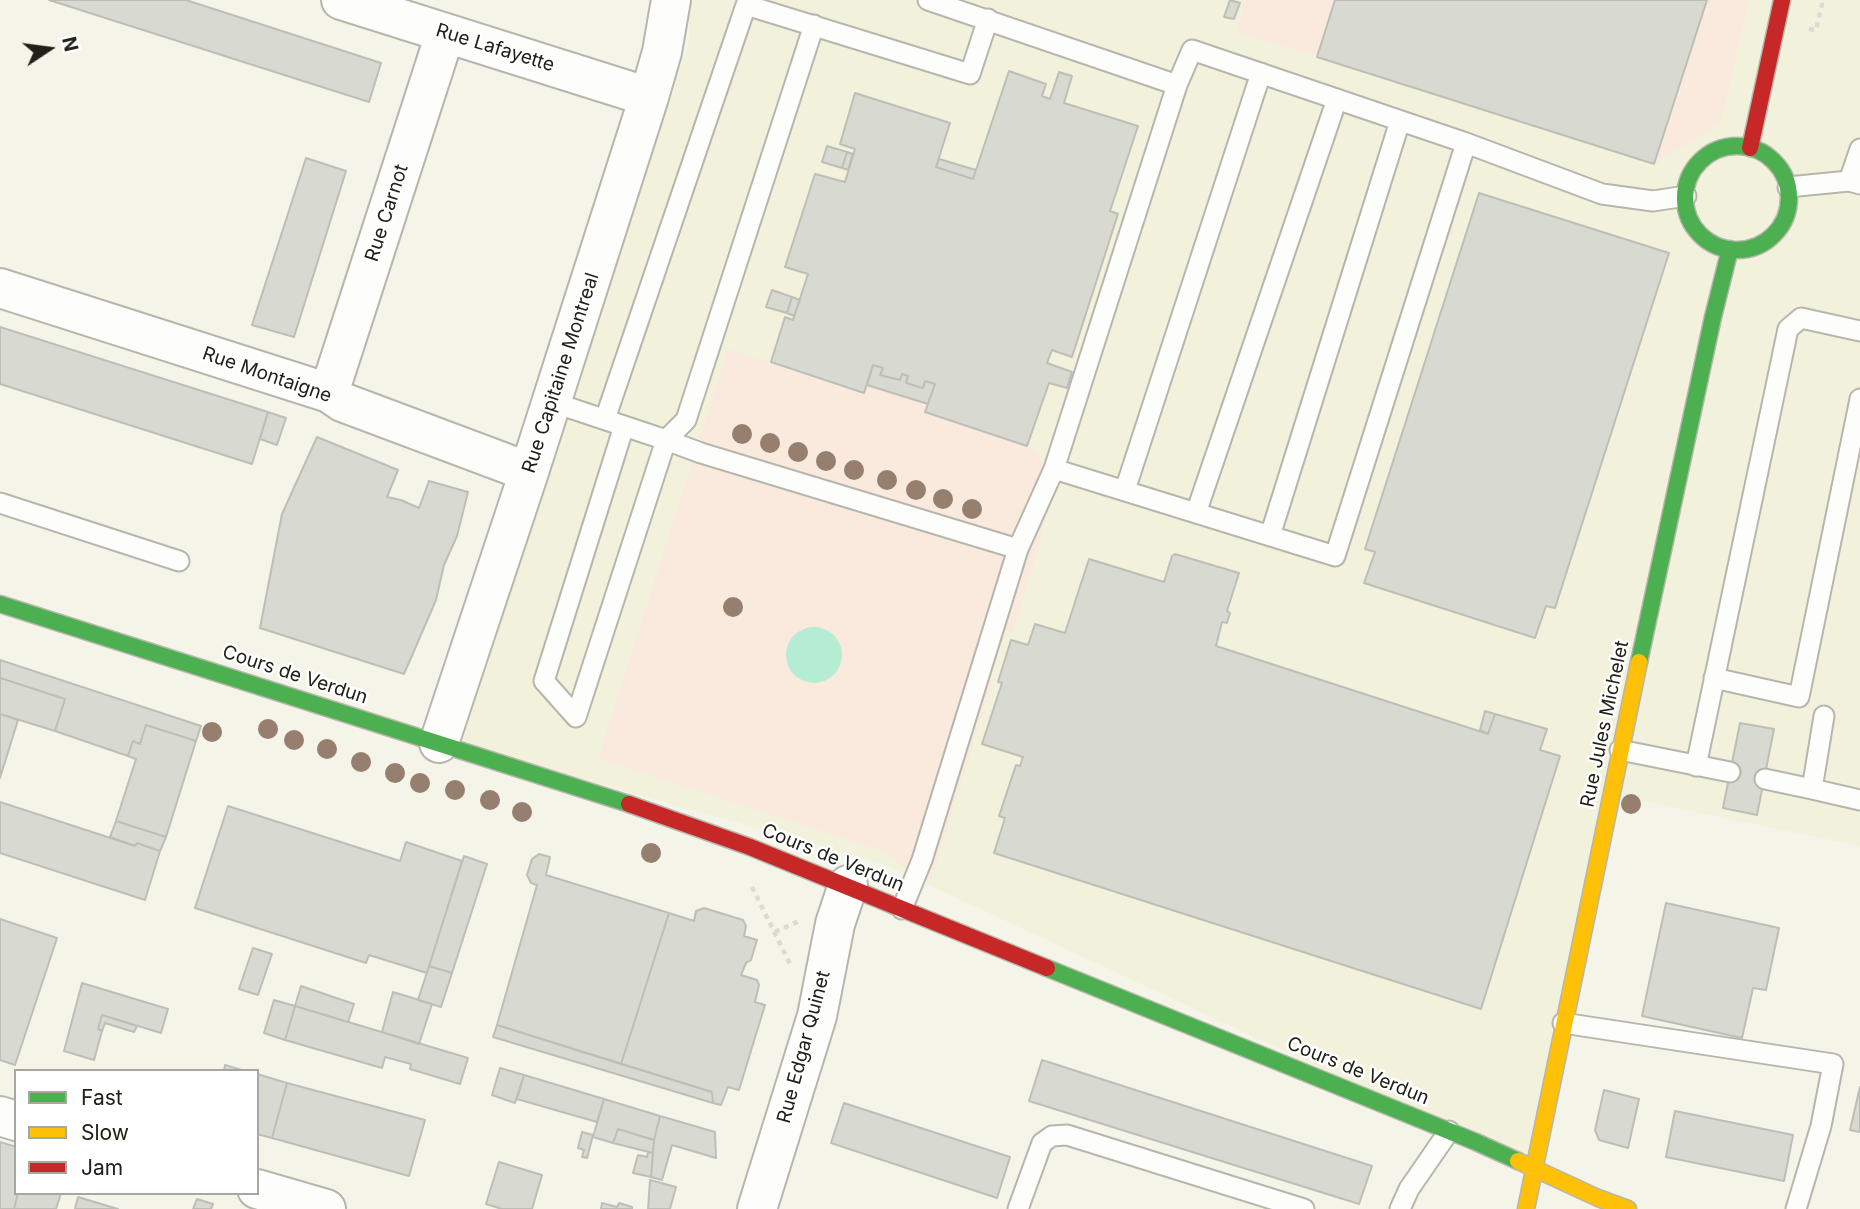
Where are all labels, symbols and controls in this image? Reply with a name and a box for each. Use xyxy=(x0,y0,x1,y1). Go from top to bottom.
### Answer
north arrow xyxy=(14,14,84,84)
street label: Rue Lafayette xyxy=(433,19,557,77)
text: N xyxy=(57,35,83,54)
street label: Rue Carnot xyxy=(361,162,413,264)
street label: Rue Capitaine Montreal xyxy=(518,270,604,476)
street label: Rue Montaigne xyxy=(199,342,335,408)
street label: Rue Jules Michelet xyxy=(1576,639,1634,809)
street label: Cours de Verdun xyxy=(220,641,370,709)
street label: Cours de Verdun xyxy=(759,819,907,897)
street label: Rue Edgar Quinet xyxy=(773,968,835,1126)
street label: Cours de Verdun xyxy=(1284,1032,1432,1110)
legend xyxy=(14,1069,259,1195)
text: Fast xyxy=(81,1085,123,1110)
text: Slow xyxy=(81,1120,129,1145)
text: Jam xyxy=(81,1155,123,1180)

